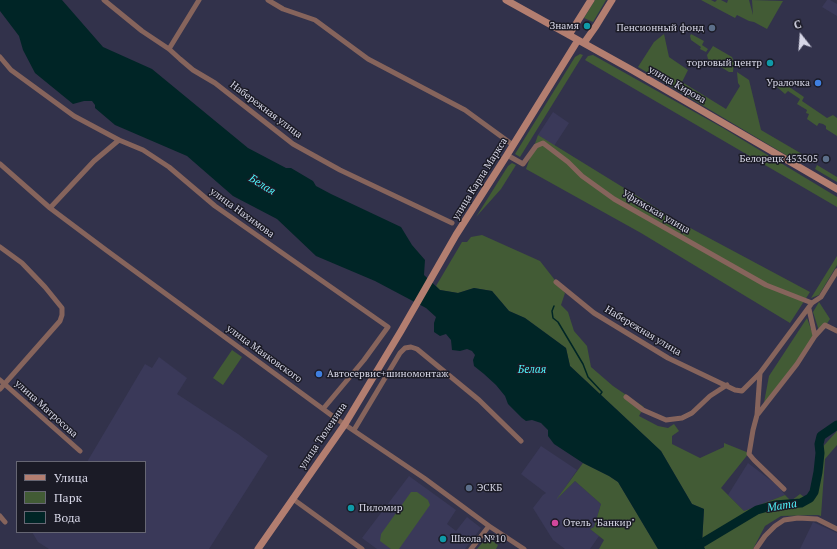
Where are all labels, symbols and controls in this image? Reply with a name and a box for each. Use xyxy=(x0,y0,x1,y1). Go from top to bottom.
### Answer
north arrow xyxy=(781,16,821,56)
text: С xyxy=(792,17,803,32)
place label: Знамя xyxy=(550,20,579,32)
marker: Знамя xyxy=(582,21,592,31)
place label: Пенсионный фонд xyxy=(617,22,704,34)
marker: Пенсионный фонд xyxy=(707,23,717,33)
place label: торговый центр xyxy=(687,57,762,69)
marker: торговый центр xyxy=(765,58,775,68)
street label: улица Кирова xyxy=(646,64,708,106)
place label: Уралочка xyxy=(767,77,810,89)
marker: Уралочка xyxy=(813,78,823,88)
street label: Набережная улица xyxy=(228,79,304,141)
street label: улица Карла Маркса xyxy=(450,136,510,222)
place label: Белорецк 453505 xyxy=(740,153,818,165)
marker: Белорецк 453505 xyxy=(821,154,831,164)
water label: Белая xyxy=(246,172,278,198)
street label: улица Нахимова xyxy=(207,186,277,240)
street label: Уфимская улица xyxy=(620,188,692,236)
street label: Набережная улица xyxy=(603,303,683,359)
street label: улица Маяковского xyxy=(224,323,304,385)
water label: Белая xyxy=(518,363,546,377)
place label: Автосервис+шиномонтаж xyxy=(327,368,448,380)
marker: Автосервис+шиномонтаж xyxy=(314,369,324,379)
street label: улица Матросова xyxy=(12,378,80,440)
street label: улица Тюленина xyxy=(296,401,350,471)
legend xyxy=(16,461,146,533)
text: Улица xyxy=(54,470,88,485)
place label: ЭСКБ xyxy=(477,482,502,494)
marker: ЭСКБ xyxy=(464,483,474,493)
text: Парк xyxy=(54,490,82,505)
water label: Мата xyxy=(766,497,798,515)
place label: Пиломир xyxy=(359,502,402,514)
marker: Пиломир xyxy=(346,503,356,513)
text: Вода xyxy=(54,510,81,525)
place label: Отель "Банкир" xyxy=(563,517,635,529)
marker: Отель "Банкир" xyxy=(550,518,560,528)
place label: Школа №10 xyxy=(451,533,506,545)
marker: Школа №10 xyxy=(438,534,448,544)

